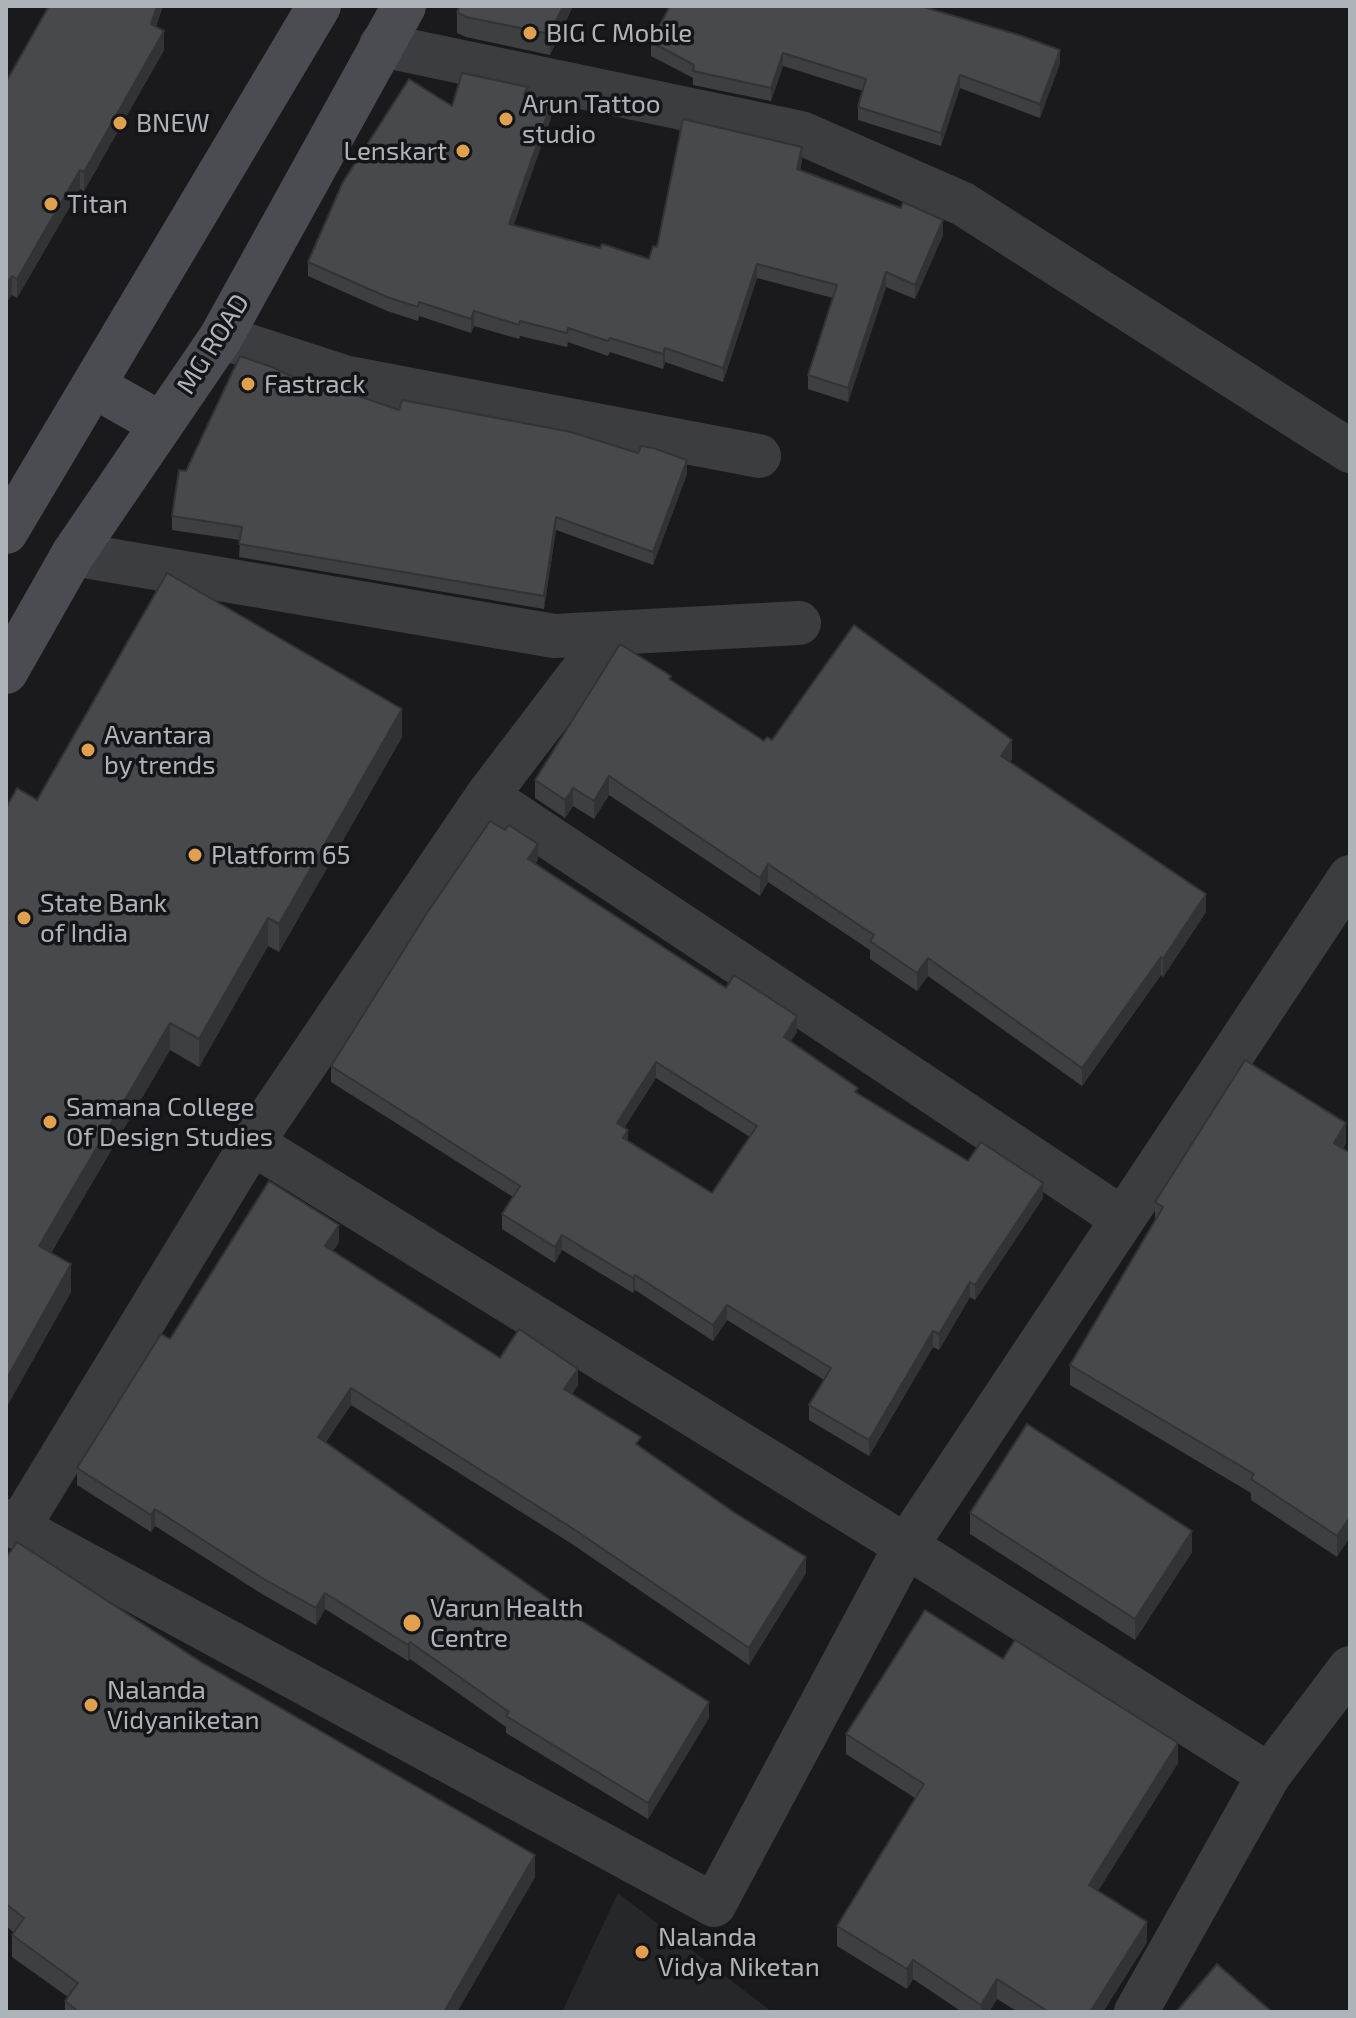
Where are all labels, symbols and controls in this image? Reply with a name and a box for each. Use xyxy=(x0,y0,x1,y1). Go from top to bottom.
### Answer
place label: BIG C Mobile xyxy=(546,17,692,49)
marker: BIG C Mobile xyxy=(521,24,539,42)
place label: Arun Tattoo studio xyxy=(522,88,661,150)
place label: BNEW xyxy=(136,107,210,139)
marker: Arun Tattoo studio xyxy=(497,110,515,128)
marker: BNEW xyxy=(111,114,129,132)
place label: Lenskart xyxy=(344,135,447,167)
marker: Lenskart xyxy=(454,142,472,160)
place label: Titan xyxy=(67,188,128,220)
marker: Titan xyxy=(42,195,60,213)
street label: MG ROAD xyxy=(170,288,256,400)
place label: Fastrack xyxy=(264,368,365,400)
marker: Fastrack xyxy=(239,375,257,393)
place label: Avantara by trends xyxy=(104,719,215,780)
marker: Avantara by trends xyxy=(79,741,97,759)
place label: Platform 65 xyxy=(211,839,350,871)
marker: Platform 65 xyxy=(186,846,204,864)
place label: State Bank of India xyxy=(40,887,167,948)
marker: State Bank of India xyxy=(15,909,33,927)
place label: Samana College Of Design Studies xyxy=(66,1091,273,1152)
marker: Samana College Of Design Studies xyxy=(41,1113,59,1131)
place label: Varun Health Centre xyxy=(430,1592,584,1654)
marker: Varun Health Centre xyxy=(401,1612,423,1634)
place label: Nalanda Vidyaniketan xyxy=(107,1674,260,1736)
marker: Nalanda Vidyaniketan xyxy=(82,1696,100,1714)
place label: Nalanda Vidya Niketan xyxy=(658,1921,820,1982)
marker: Nalanda Vidya Niketan xyxy=(633,1943,651,1961)

